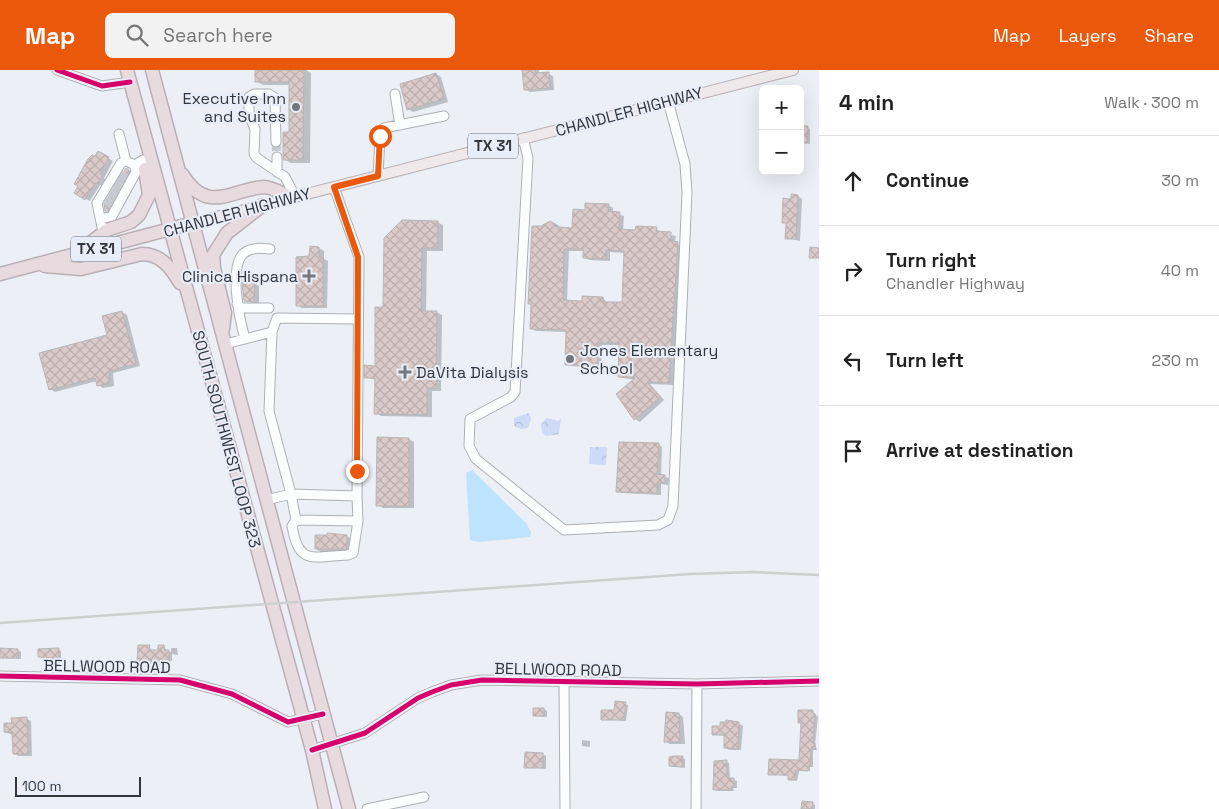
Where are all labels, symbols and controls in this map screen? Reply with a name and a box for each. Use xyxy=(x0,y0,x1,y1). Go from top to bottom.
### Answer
search box xyxy=(105,13,455,58)
text: Map xyxy=(25,20,75,51)
icon: search xyxy=(123,21,151,49)
text: Search here xyxy=(163,23,273,48)
text: Map xyxy=(993,24,1031,47)
text: Layers xyxy=(1059,24,1116,47)
text: Share xyxy=(1144,24,1194,47)
street label: CHANDLER HIGHWAY xyxy=(553,82,705,141)
map controls xyxy=(759,85,804,175)
button: + xyxy=(759,85,804,130)
place label: Executive Inn and Suites xyxy=(183,88,286,127)
text: 4 min xyxy=(839,89,894,116)
text: Walk · 300 m xyxy=(1104,92,1199,113)
marker: Executive Inn and Suites xyxy=(290,101,302,113)
route start xyxy=(369,125,392,148)
button: − xyxy=(759,130,804,175)
road number: TX 31 xyxy=(468,134,518,158)
icon: ahead xyxy=(839,167,867,195)
text: Continue xyxy=(886,168,969,193)
text: 30 m xyxy=(1161,170,1199,191)
street label: CHANDLER HIGHWAY xyxy=(161,183,313,242)
road number: TX 31 xyxy=(71,236,121,262)
text: Turn right xyxy=(886,248,976,273)
icon: right xyxy=(839,257,867,285)
text: 40 m xyxy=(1161,260,1199,281)
place label: Clinica Hispana xyxy=(182,266,298,287)
marker: Clinica Hispana xyxy=(302,269,316,283)
text: Chandler Highway xyxy=(886,273,1025,294)
street label: SOUTH SOUTHWEST LOOP 323 xyxy=(187,328,266,550)
place label: Jones Elementary School xyxy=(580,340,718,379)
icon: left xyxy=(839,347,867,375)
text: Turn left xyxy=(886,348,964,373)
text: 230 m xyxy=(1152,350,1199,371)
marker: Jones Elementary School xyxy=(564,353,576,365)
place label: DaVita Dialysis xyxy=(416,362,528,383)
marker: DaVita Dialysis xyxy=(398,365,412,379)
icon: arrive xyxy=(839,437,867,465)
text: Arrive at destination xyxy=(886,438,1074,463)
route end xyxy=(346,460,369,483)
street label: BELLWOOD ROAD xyxy=(43,655,171,678)
street label: BELLWOOD ROAD xyxy=(494,658,622,681)
scale bar xyxy=(15,774,141,797)
text: 100 m xyxy=(22,777,61,795)

